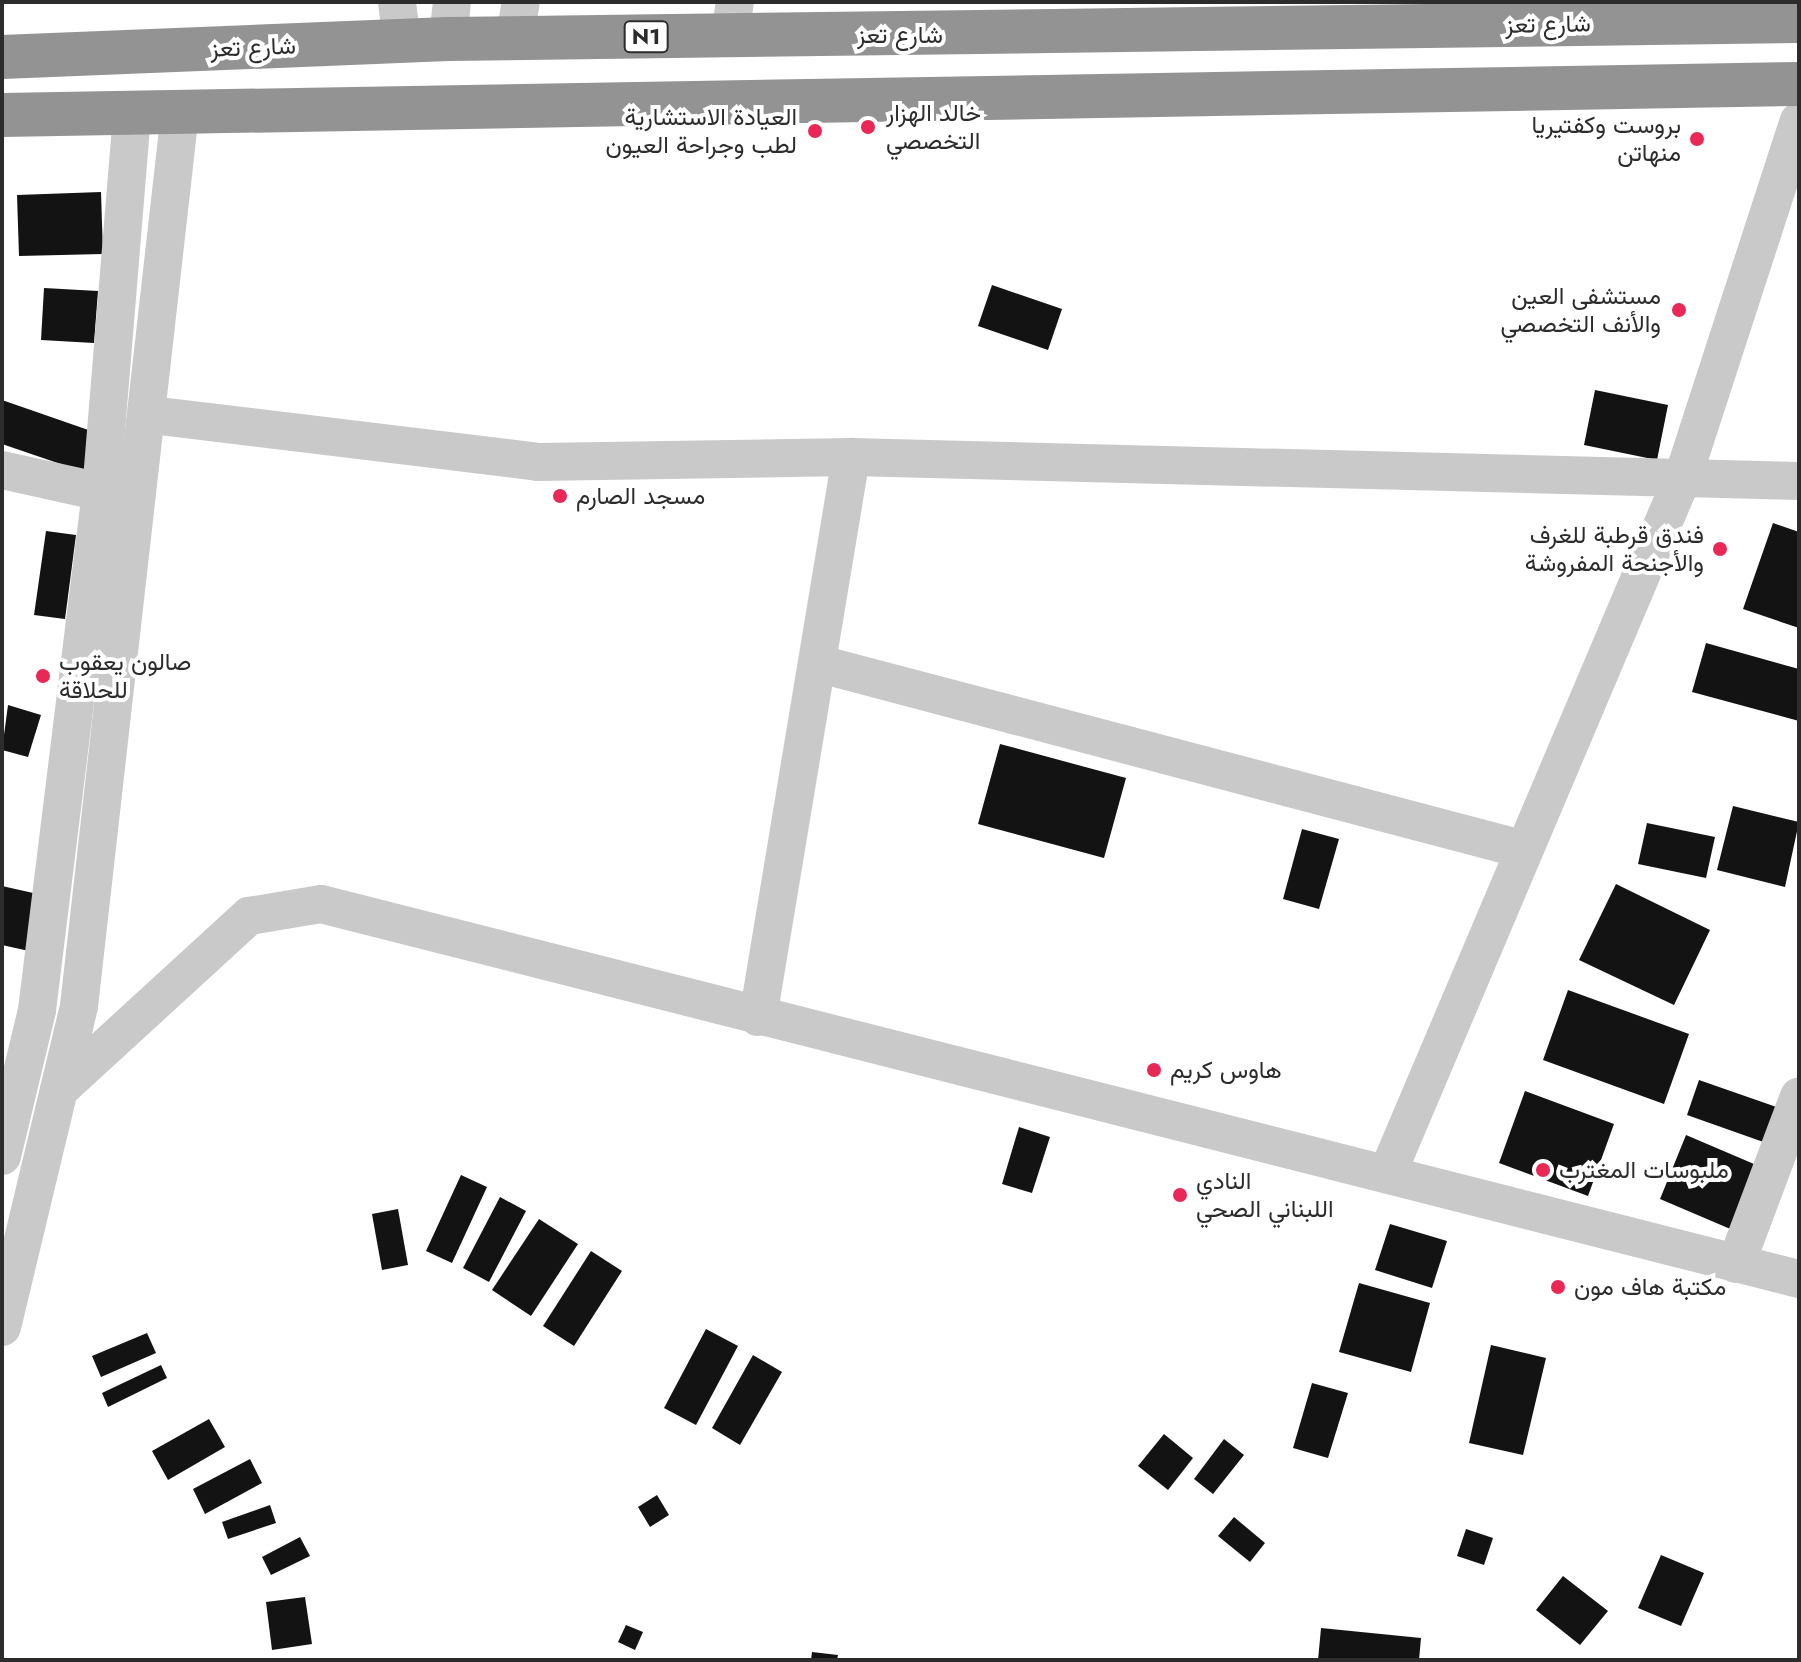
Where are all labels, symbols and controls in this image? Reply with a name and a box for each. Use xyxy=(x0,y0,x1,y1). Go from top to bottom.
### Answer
street label: شارع تعز xyxy=(1505,9,1591,39)
road number: N1 xyxy=(622,19,670,55)
street label: شارع تعز xyxy=(857,21,943,49)
street label: شارع تعز xyxy=(210,31,296,63)
place label: خالد الهزار التخصصي xyxy=(886,99,981,155)
place label: العيادة الاستشارية لطب وجراحة العيون xyxy=(606,103,797,159)
place label: بروست وكفتيريا منهاتن xyxy=(1531,111,1681,167)
marker: خالد الهزار التخصصي xyxy=(857,116,879,138)
marker: العيادة الاستشارية لطب وجراحة العيون xyxy=(804,120,826,142)
marker: بروست وكفتيريا منهاتن xyxy=(1688,130,1706,148)
place label: مستشفى العين والأنف التخصصي xyxy=(1500,282,1661,338)
marker: مستشفى العين والأنف التخصصي xyxy=(1668,299,1690,321)
place label: مسجد الصارم xyxy=(576,482,705,510)
marker: مسجد الصارم xyxy=(551,487,569,505)
place label: فندق قرطبة للغرف والأجنحة المفروشة xyxy=(1525,521,1704,577)
marker: فندق قرطبة للغرف والأجنحة المفروشة xyxy=(1711,540,1729,558)
place label: صالون يعقوب للحلاقة xyxy=(59,648,191,704)
marker: صالون يعقوب للحلاقة xyxy=(34,667,52,685)
place label: هاوس كريم xyxy=(1170,1056,1282,1084)
marker: هاوس كريم xyxy=(1145,1061,1163,1079)
place label: ملبوسات المغترب xyxy=(1559,1156,1729,1184)
marker: ملبوسات المغترب xyxy=(1534,1161,1552,1179)
place label: النادي اللبناني الصحي xyxy=(1196,1167,1333,1223)
marker: النادي اللبناني الصحي xyxy=(1171,1186,1189,1204)
place label: مكتبة هاف مون xyxy=(1574,1273,1726,1301)
marker: مكتبة هاف مون xyxy=(1549,1278,1567,1296)

